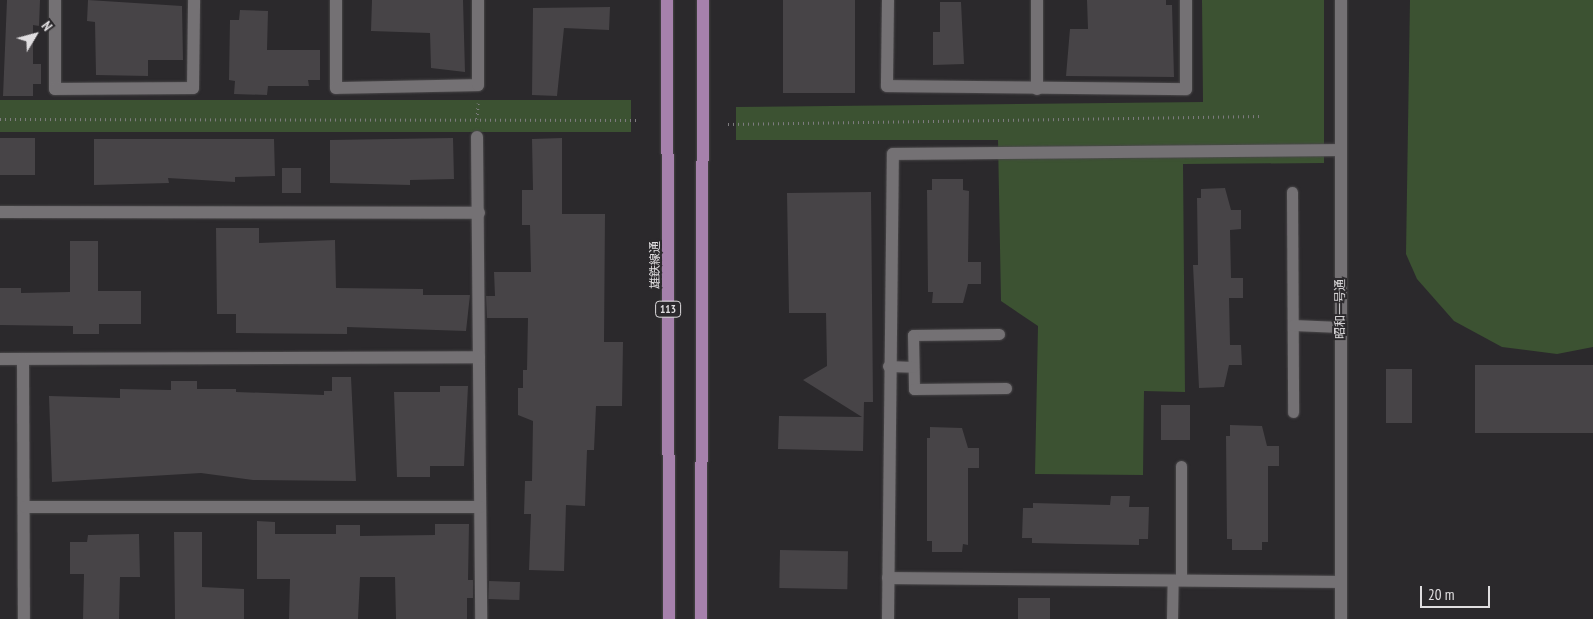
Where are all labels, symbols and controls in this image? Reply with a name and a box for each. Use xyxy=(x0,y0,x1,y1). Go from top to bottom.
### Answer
north arrow xyxy=(10,10,60,60)
text: N xyxy=(38,18,56,34)
street label: 雄鉄線通 xyxy=(648,241,662,289)
street label: 昭和一号通 xyxy=(1333,279,1347,339)
road number: 113 xyxy=(654,300,682,318)
scale bar xyxy=(1423,576,1493,608)
text: 20 m xyxy=(1428,585,1454,604)

